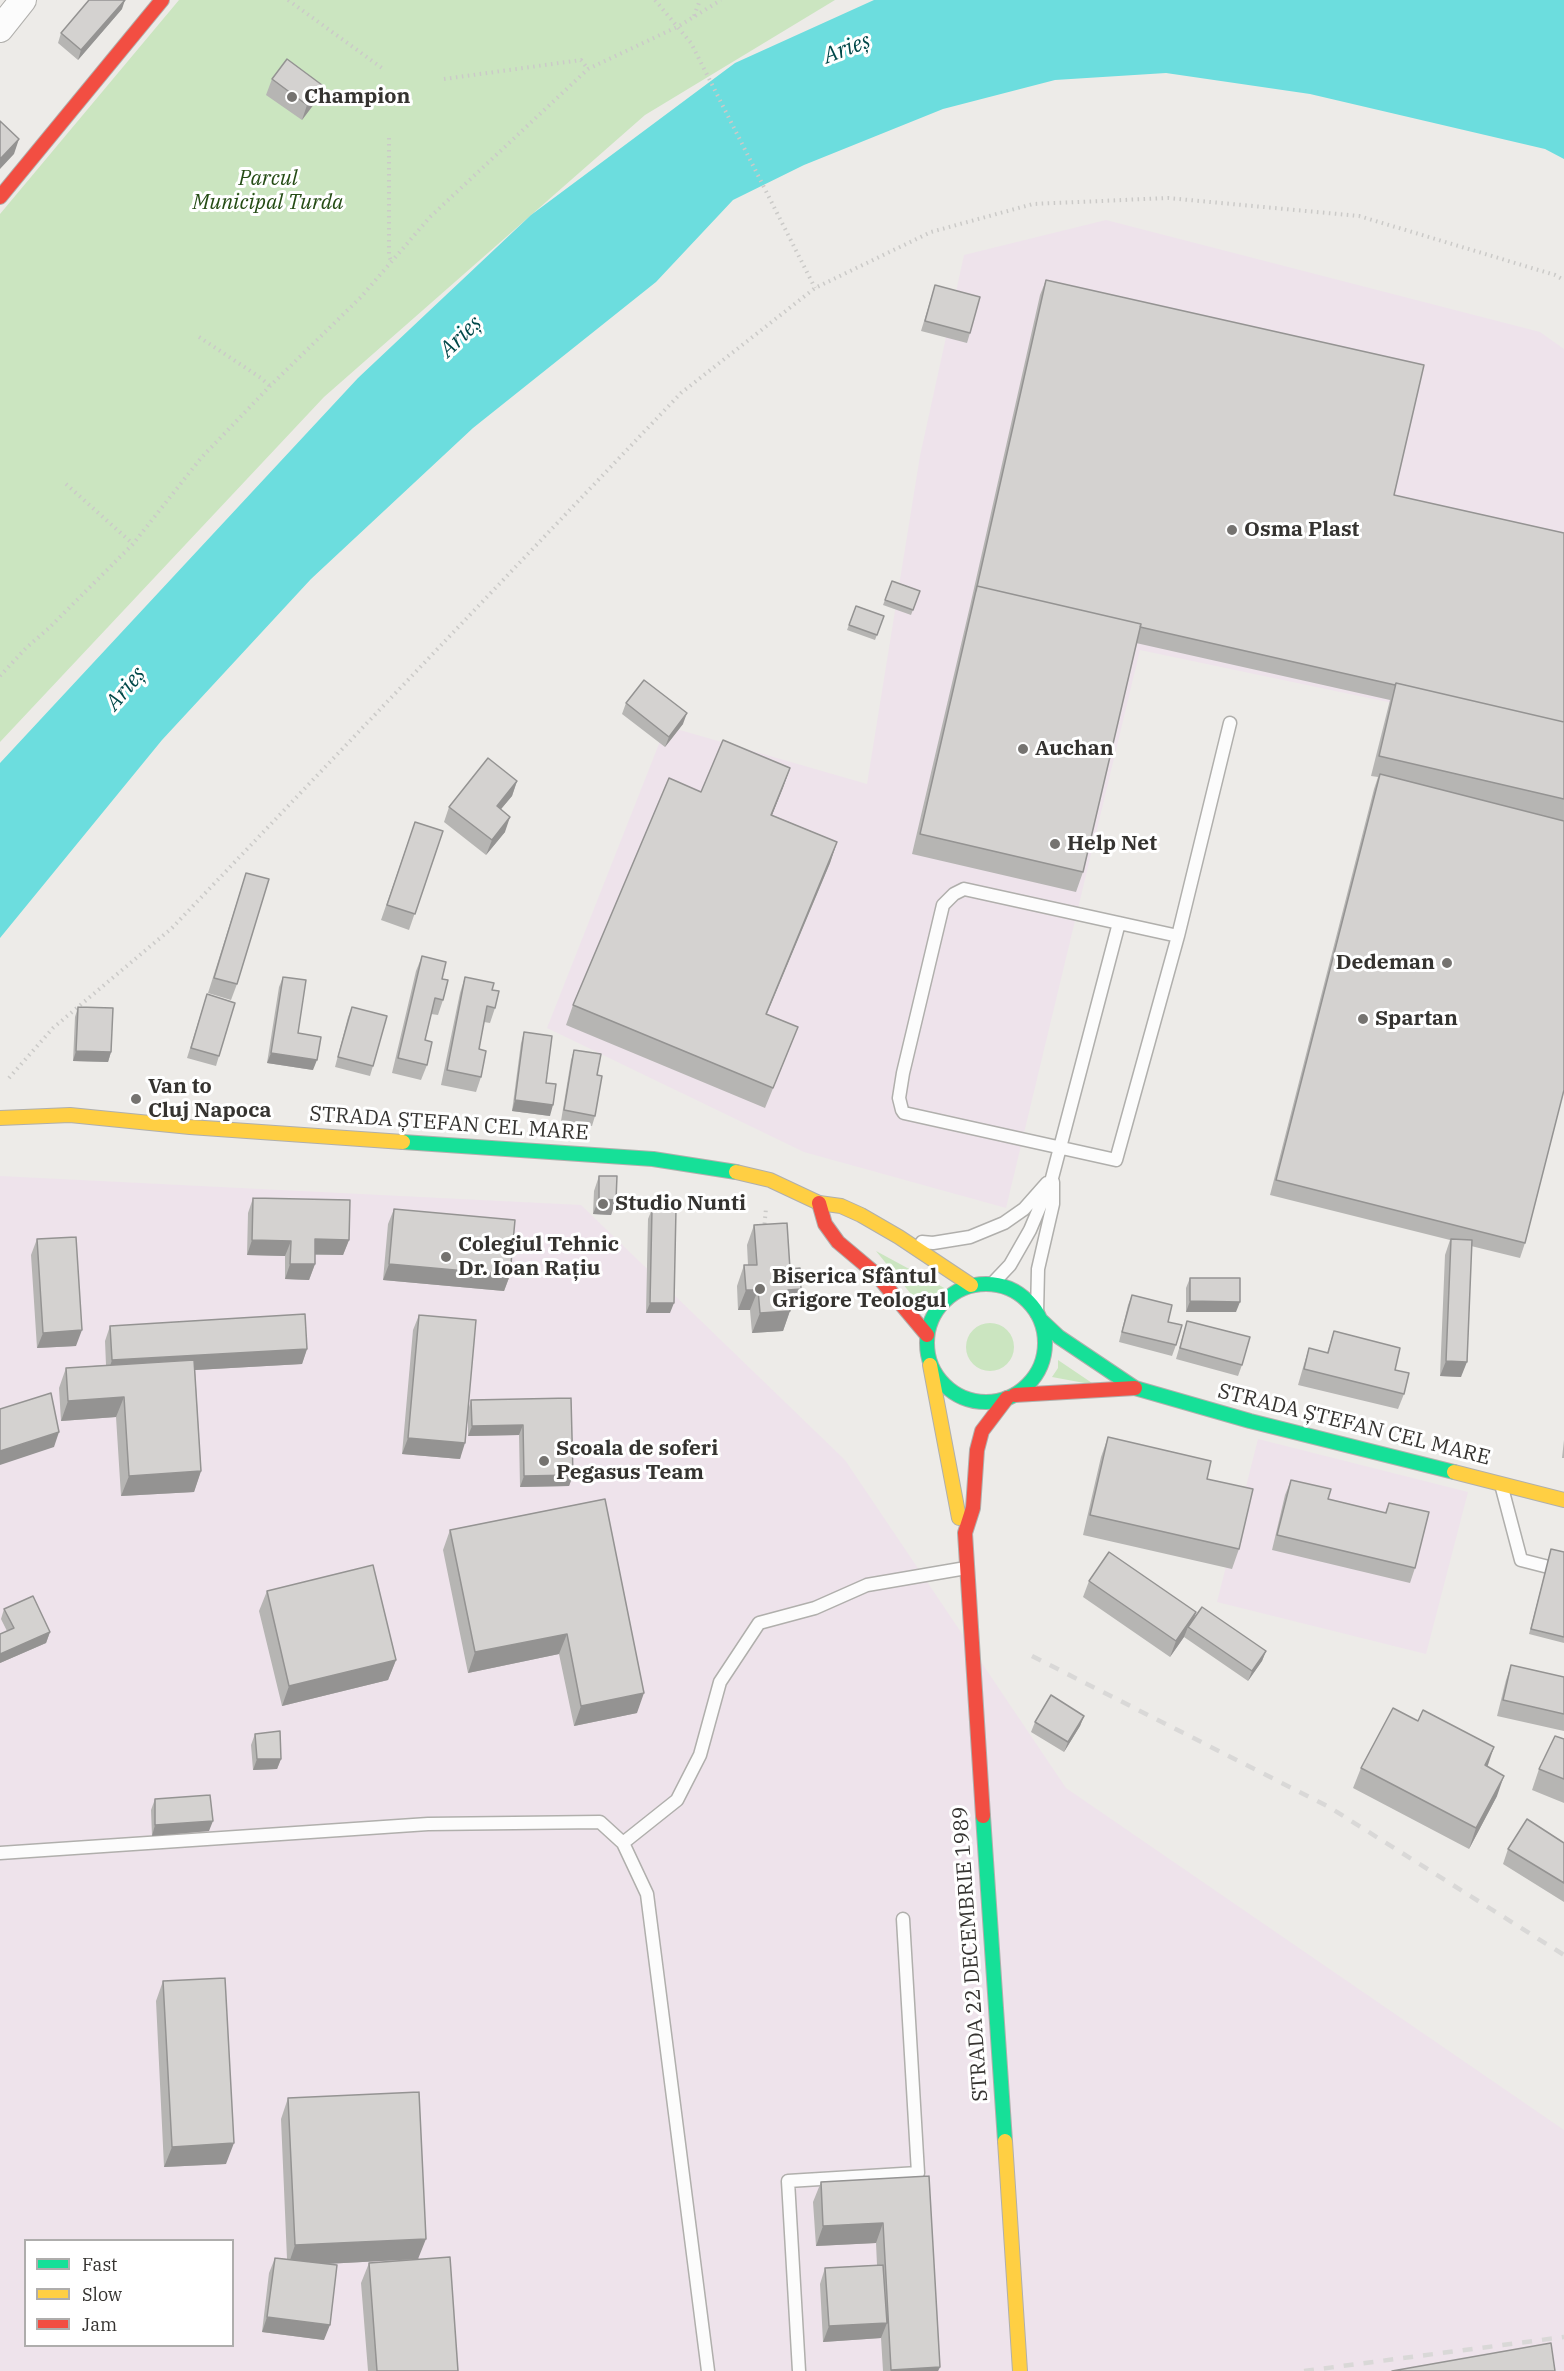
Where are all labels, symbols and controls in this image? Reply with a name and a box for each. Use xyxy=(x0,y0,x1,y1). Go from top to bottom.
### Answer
water label: Arieș xyxy=(820,28,874,70)
place label: Champion xyxy=(304,84,410,110)
marker: Champion xyxy=(285,90,299,104)
park label: Parcul Municipal Turda xyxy=(192,166,344,216)
water label: Arieș xyxy=(435,311,487,363)
place label: Osma Plast xyxy=(1244,517,1359,543)
marker: Osma Plast xyxy=(1225,523,1239,537)
water label: Arieș xyxy=(100,662,152,716)
place label: Auchan xyxy=(1035,736,1114,762)
marker: Auchan xyxy=(1016,742,1030,756)
place label: Help Net xyxy=(1067,831,1157,857)
marker: Help Net xyxy=(1048,837,1062,851)
place label: Dedeman xyxy=(1336,950,1435,976)
marker: Dedeman xyxy=(1440,956,1454,970)
place label: Spartan xyxy=(1375,1006,1458,1032)
marker: Spartan xyxy=(1356,1012,1370,1026)
place label: Van to Cluj Napoca xyxy=(148,1074,271,1124)
marker: Van to Cluj Napoca xyxy=(129,1092,143,1106)
street label: STRADA ȘTEFAN CEL MARE xyxy=(309,1102,589,1146)
place label: Studio Nunti xyxy=(615,1191,746,1217)
marker: Studio Nunti xyxy=(596,1197,610,1211)
place label: Colegiul Tehnic Dr. Ioan Rațiu xyxy=(458,1232,619,1282)
marker: Colegiul Tehnic Dr. Ioan Rațiu xyxy=(439,1250,453,1264)
place label: Biserica Sfântul Grigore Teologul xyxy=(772,1264,947,1314)
marker: Biserica Sfântul Grigore Teologul xyxy=(753,1282,767,1296)
street label: STRADA ȘTEFAN CEL MARE xyxy=(1215,1379,1493,1471)
place label: Scoala de soferi Pegasus Team xyxy=(556,1436,718,1486)
marker: Scoala de soferi Pegasus Team xyxy=(537,1454,551,1468)
street label: STRADA 22 DECEMBRIE 1989 xyxy=(948,1805,994,2103)
legend xyxy=(24,2239,234,2347)
text: Fast xyxy=(82,2253,117,2276)
text: Slow xyxy=(82,2283,122,2306)
text: Jam xyxy=(82,2313,117,2336)

